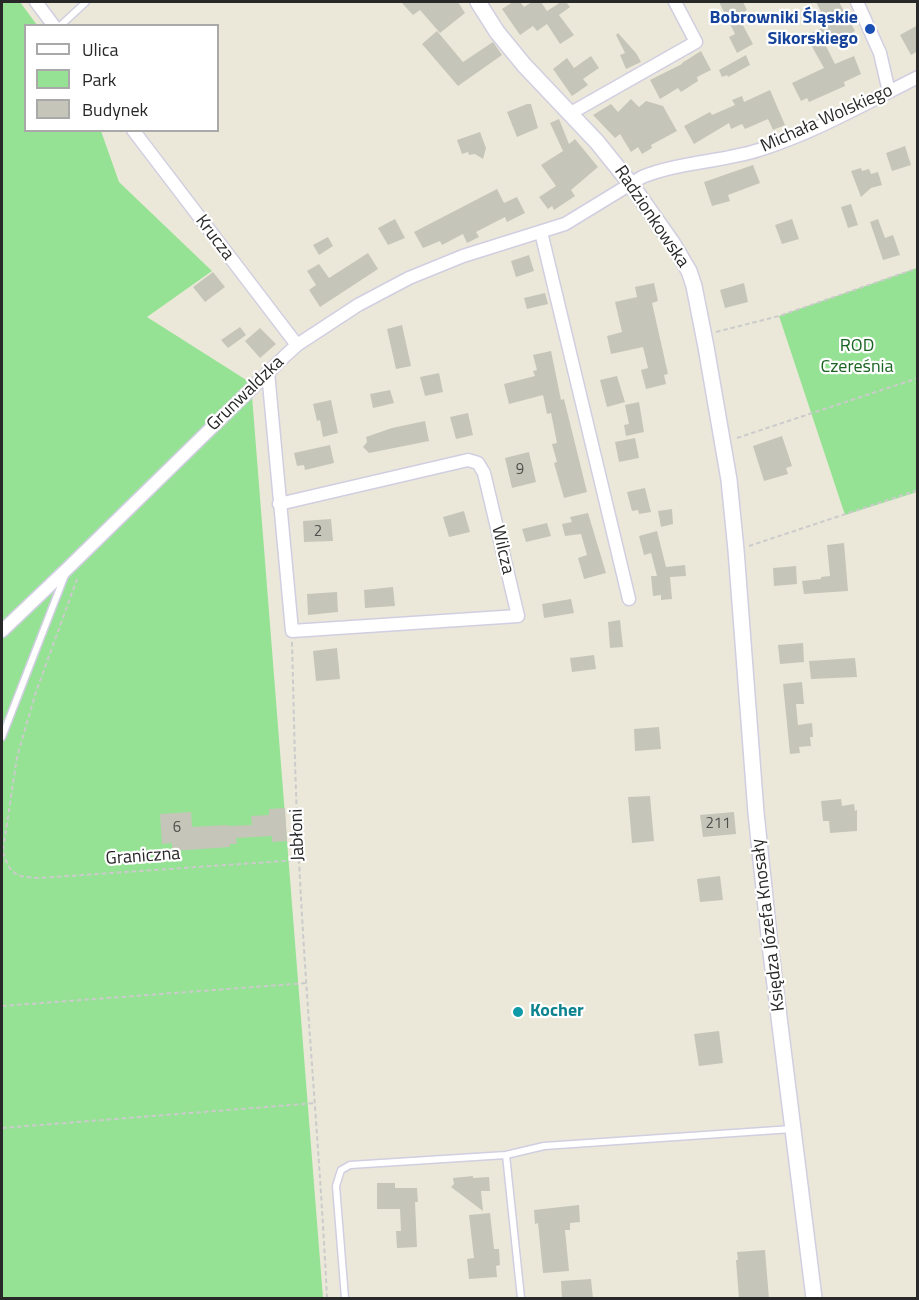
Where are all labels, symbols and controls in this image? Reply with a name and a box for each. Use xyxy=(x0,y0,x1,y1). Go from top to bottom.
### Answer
place label: Bobrowniki Śląskie Sikorskiego xyxy=(710,8,858,50)
marker: Bobrowniki Śląskie Sikorskiego xyxy=(863,22,877,36)
legend xyxy=(24,24,219,132)
text: Ulica xyxy=(82,36,119,63)
text: Park xyxy=(82,66,116,93)
street label: Michała Wolskiego xyxy=(758,80,896,158)
text: Budynek xyxy=(82,96,148,123)
street label: Radzionkowska xyxy=(609,162,693,272)
street label: Krucza xyxy=(190,211,238,265)
park label: ROD Czereśnia xyxy=(820,336,894,378)
street label: Grunwaldzka xyxy=(203,352,289,436)
house number: 9 xyxy=(516,461,524,479)
house number: 2 xyxy=(314,523,322,541)
street label: Wilcza xyxy=(486,524,518,576)
street label: Jabłoni xyxy=(286,808,310,862)
house number: 211 xyxy=(705,815,731,833)
house number: 6 xyxy=(173,819,181,837)
street label: Księdza Józefa Knosały xyxy=(748,837,790,1013)
street label: Graniczna xyxy=(105,844,181,870)
place label: Kocher xyxy=(530,1001,584,1023)
marker: Kocher xyxy=(511,1005,525,1019)

